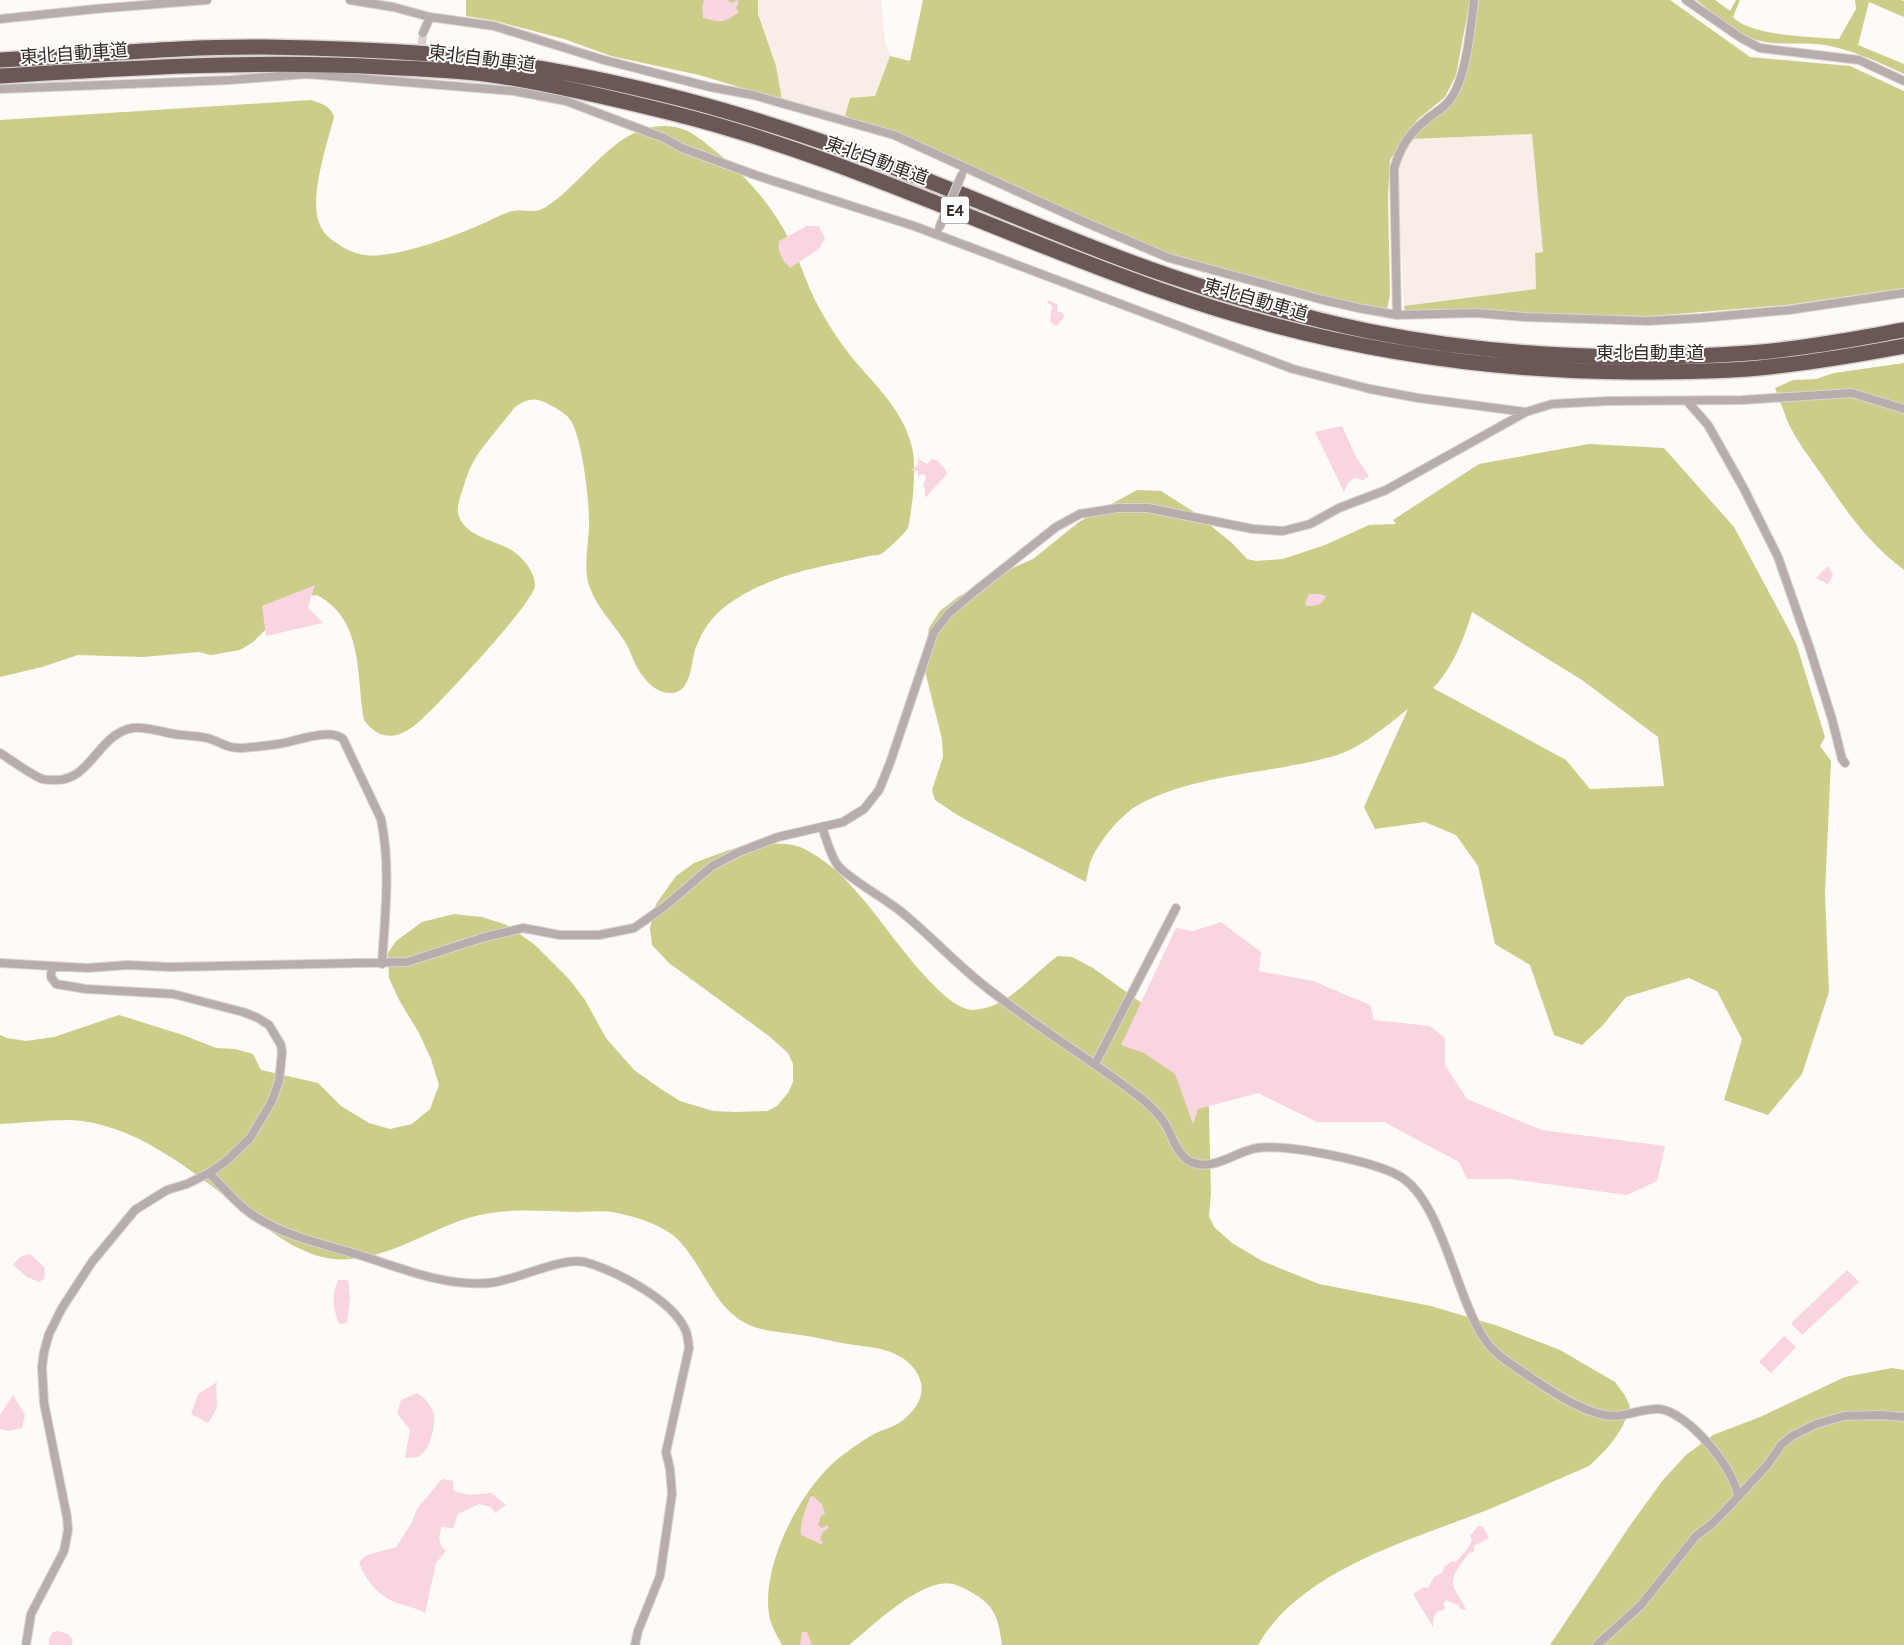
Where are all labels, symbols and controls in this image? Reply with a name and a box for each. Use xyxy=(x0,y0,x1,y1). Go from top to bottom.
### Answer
street label: 東北自動車道 xyxy=(19,38,129,68)
street label: 東北自動車道 xyxy=(427,40,537,76)
street label: 東北自動車道 xyxy=(822,131,932,189)
road number: E4 xyxy=(941,196,969,224)
street label: 東北自動車道 xyxy=(1201,273,1311,325)
street label: 東北自動車道 xyxy=(1596,341,1704,364)

